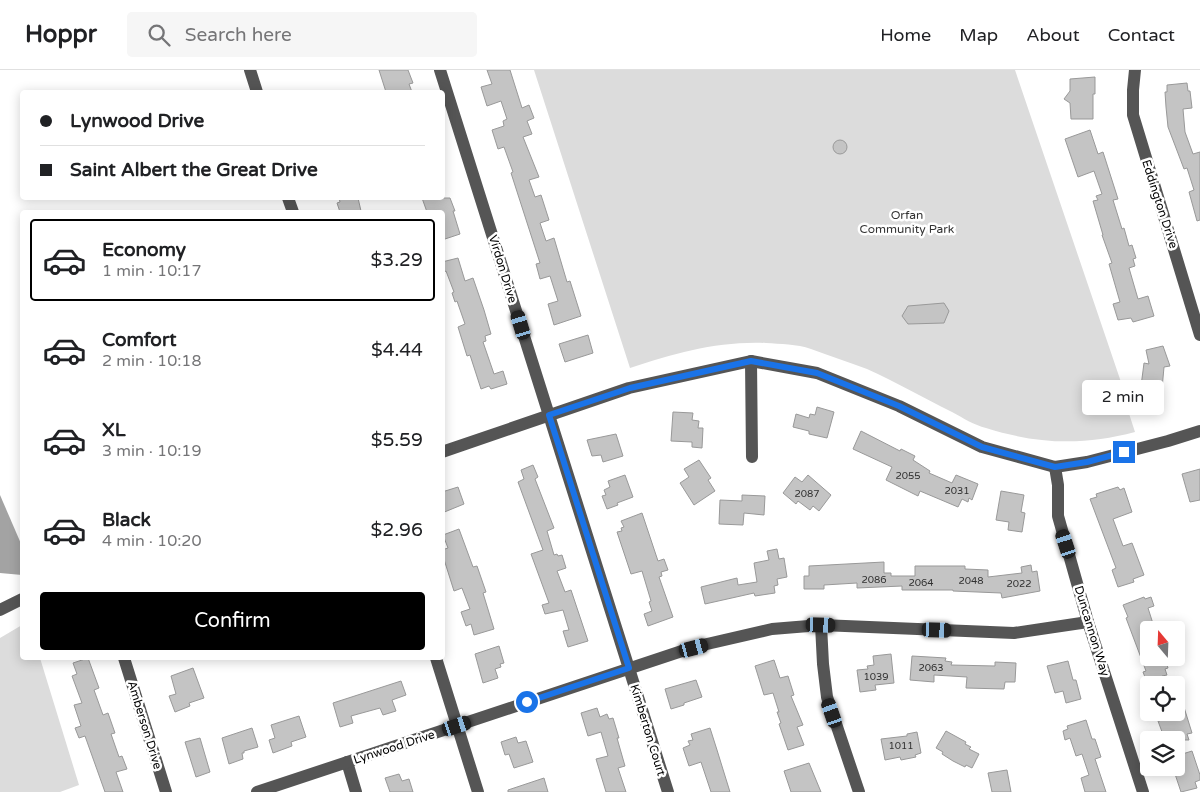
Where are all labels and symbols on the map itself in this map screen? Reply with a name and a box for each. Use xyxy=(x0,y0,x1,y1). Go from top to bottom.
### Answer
street label: Eddington Drive xyxy=(1139,158,1181,250)
park label: Orfan Community Park xyxy=(860,208,955,236)
street label: Virdon Drive xyxy=(486,233,520,305)
car xyxy=(509,308,532,342)
callout: 2 min xyxy=(1083,380,1165,414)
route end xyxy=(1113,441,1135,463)
house number: 2055 xyxy=(895,470,921,482)
house number: 2031 xyxy=(944,485,970,497)
house number: 2087 xyxy=(794,488,820,500)
car xyxy=(1054,527,1077,561)
house number: 2086 xyxy=(861,574,887,586)
house number: 2048 xyxy=(958,575,984,587)
house number: 2064 xyxy=(908,577,934,589)
house number: 2022 xyxy=(1006,578,1032,590)
street label: Duncannon Way xyxy=(1072,584,1113,678)
car xyxy=(805,617,836,633)
north arrow xyxy=(1140,621,1185,666)
car xyxy=(921,622,952,638)
car xyxy=(677,637,710,659)
house number: 2063 xyxy=(918,662,944,674)
house number: 1039 xyxy=(863,671,889,683)
street label: Amberson Drive xyxy=(125,679,165,771)
street label: Kimberton Court xyxy=(627,682,669,778)
route start xyxy=(516,691,538,713)
car xyxy=(820,696,843,730)
car xyxy=(440,714,473,738)
street label: Lynwood Drive xyxy=(351,727,437,767)
house number: 1011 xyxy=(888,740,914,752)

